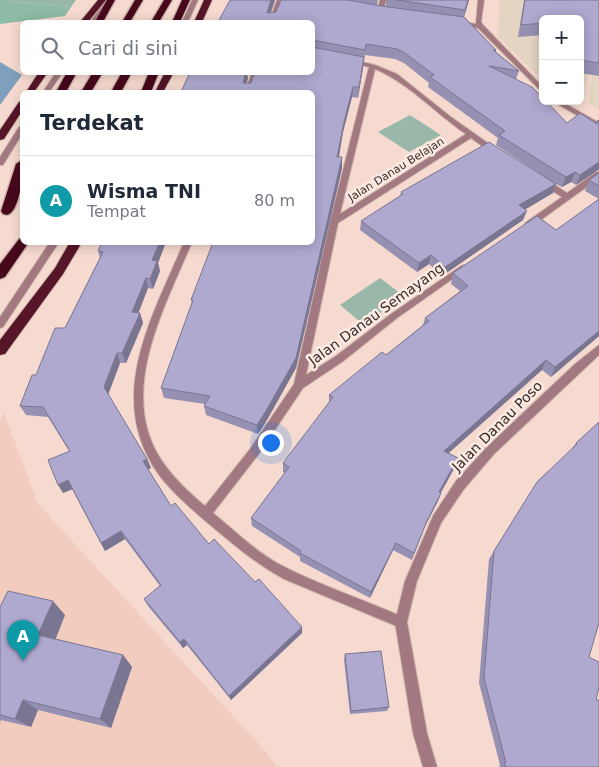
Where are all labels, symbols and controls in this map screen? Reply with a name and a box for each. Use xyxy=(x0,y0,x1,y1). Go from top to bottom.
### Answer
map controls xyxy=(539,15,584,105)
button: + xyxy=(539,15,584,60)
search box xyxy=(20,20,315,75)
icon: search xyxy=(38,34,66,62)
text: Cari di sini xyxy=(78,37,178,59)
button: − xyxy=(539,60,584,105)
text: Terdekat xyxy=(40,111,144,135)
street label: Jalan Danau Belajan xyxy=(345,135,447,205)
text: Wisma TNI xyxy=(87,180,201,202)
text: A xyxy=(50,191,62,210)
text: 80 m xyxy=(254,191,295,210)
text: Tempat xyxy=(87,202,146,221)
street label: Jalan Danau Semayang xyxy=(305,260,447,369)
street label: Jalan Danau Poso xyxy=(448,378,545,475)
your location xyxy=(258,430,284,456)
pin: A xyxy=(7,620,39,661)

